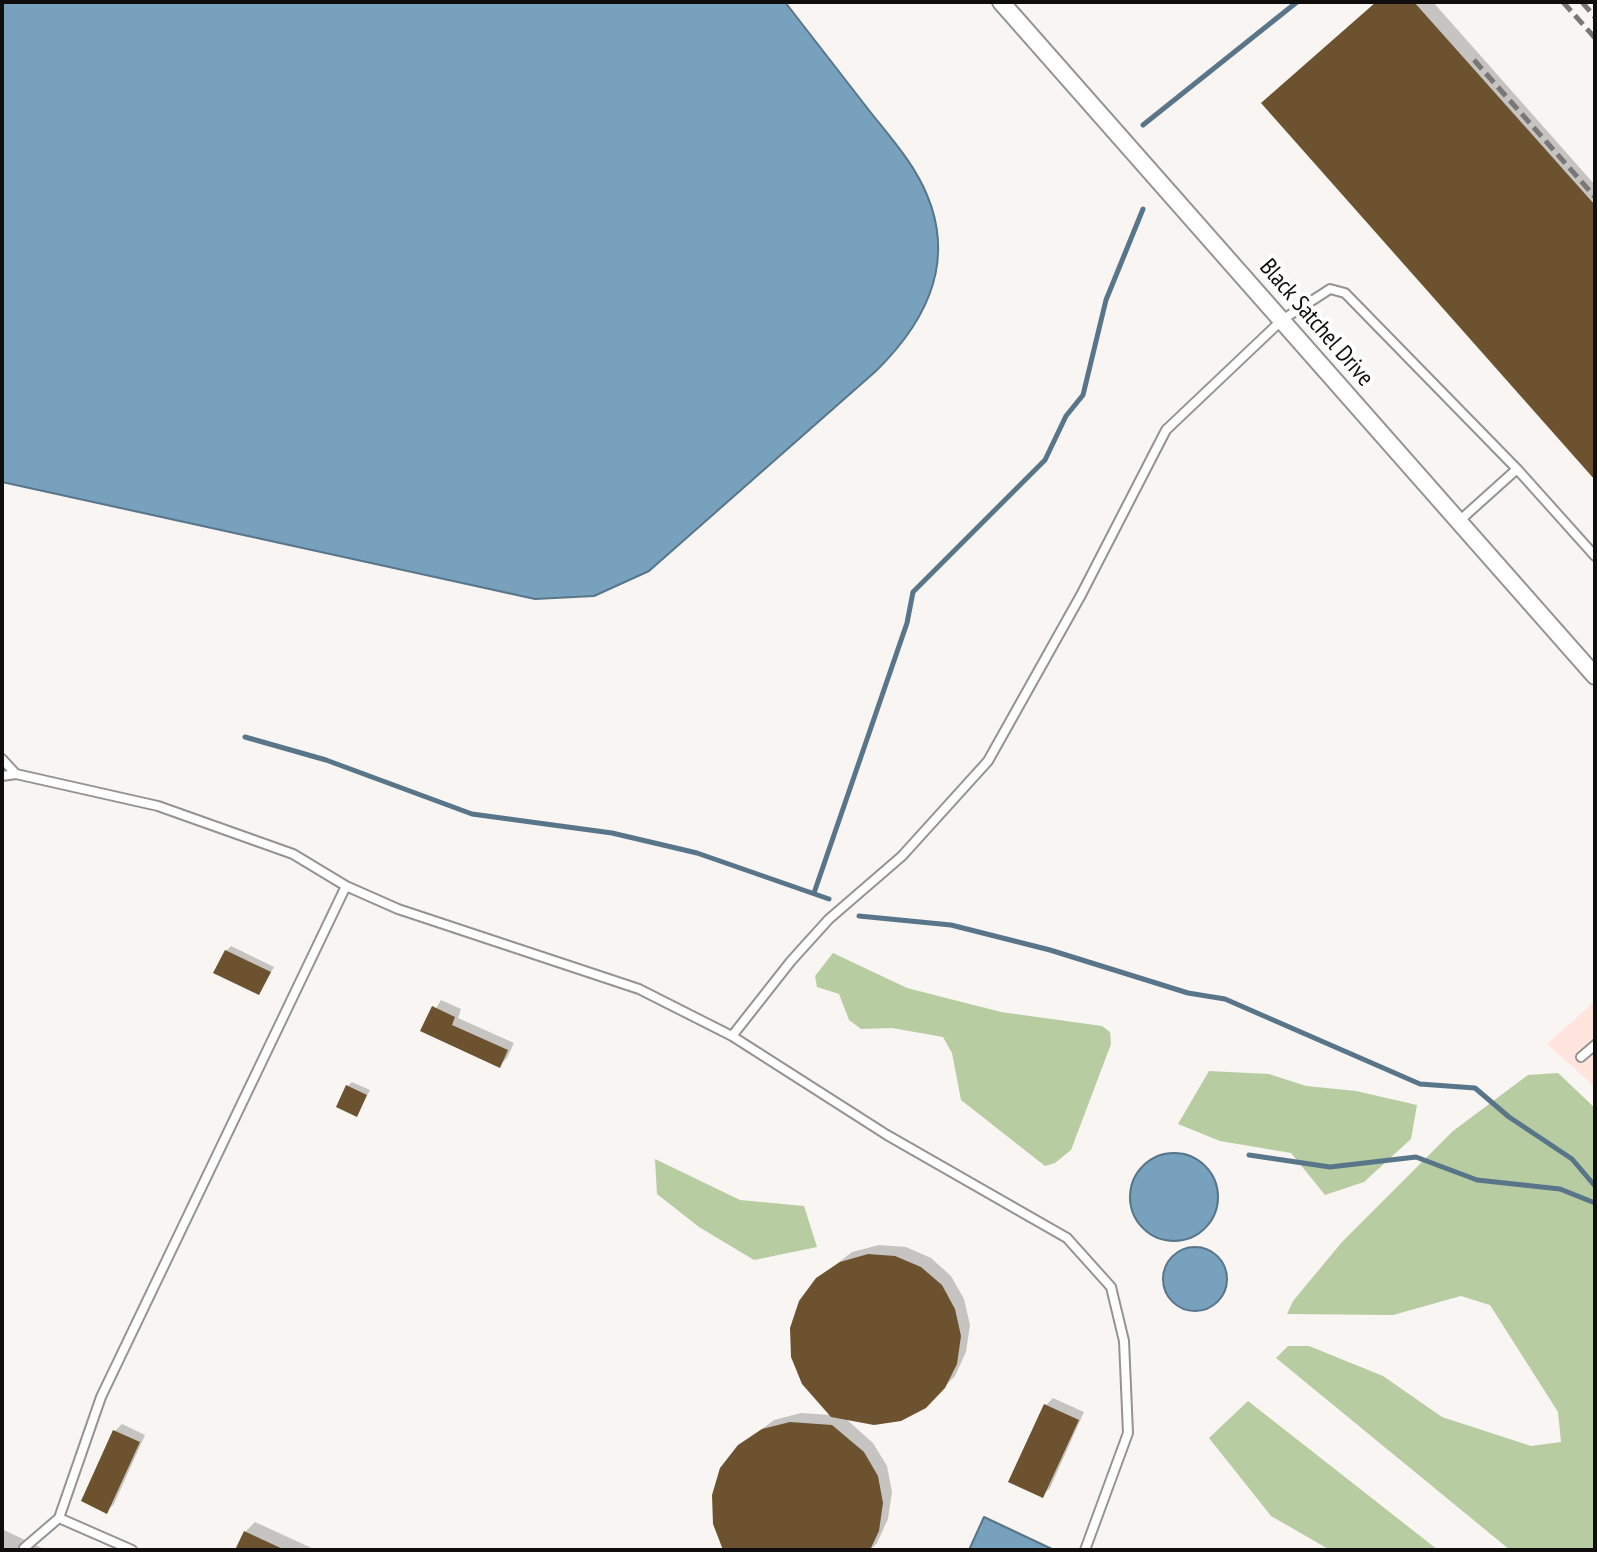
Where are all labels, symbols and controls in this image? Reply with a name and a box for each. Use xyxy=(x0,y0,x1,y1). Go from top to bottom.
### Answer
street label: Black Satchel Drive xyxy=(1253,254,1379,392)

